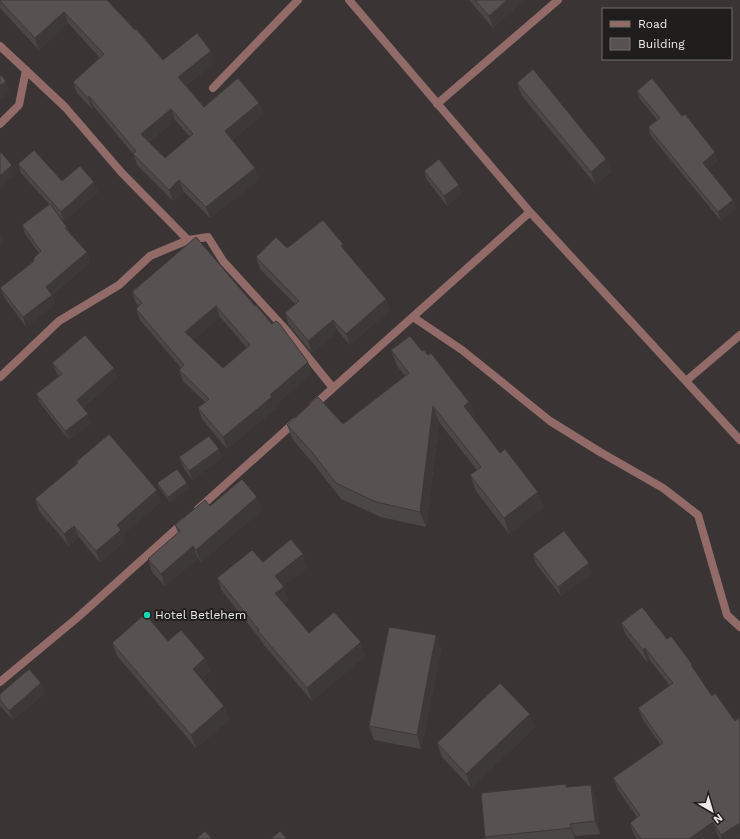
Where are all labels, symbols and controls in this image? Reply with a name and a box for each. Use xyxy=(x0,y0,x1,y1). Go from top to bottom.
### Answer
legend xyxy=(602,8,732,60)
text: Road xyxy=(638,17,667,31)
text: Building xyxy=(638,37,685,51)
place label: Hotel Betlehem xyxy=(155,608,246,622)
marker: Hotel Betlehem xyxy=(142,610,152,620)
north arrow xyxy=(692,791,732,831)
text: N xyxy=(711,811,725,826)

